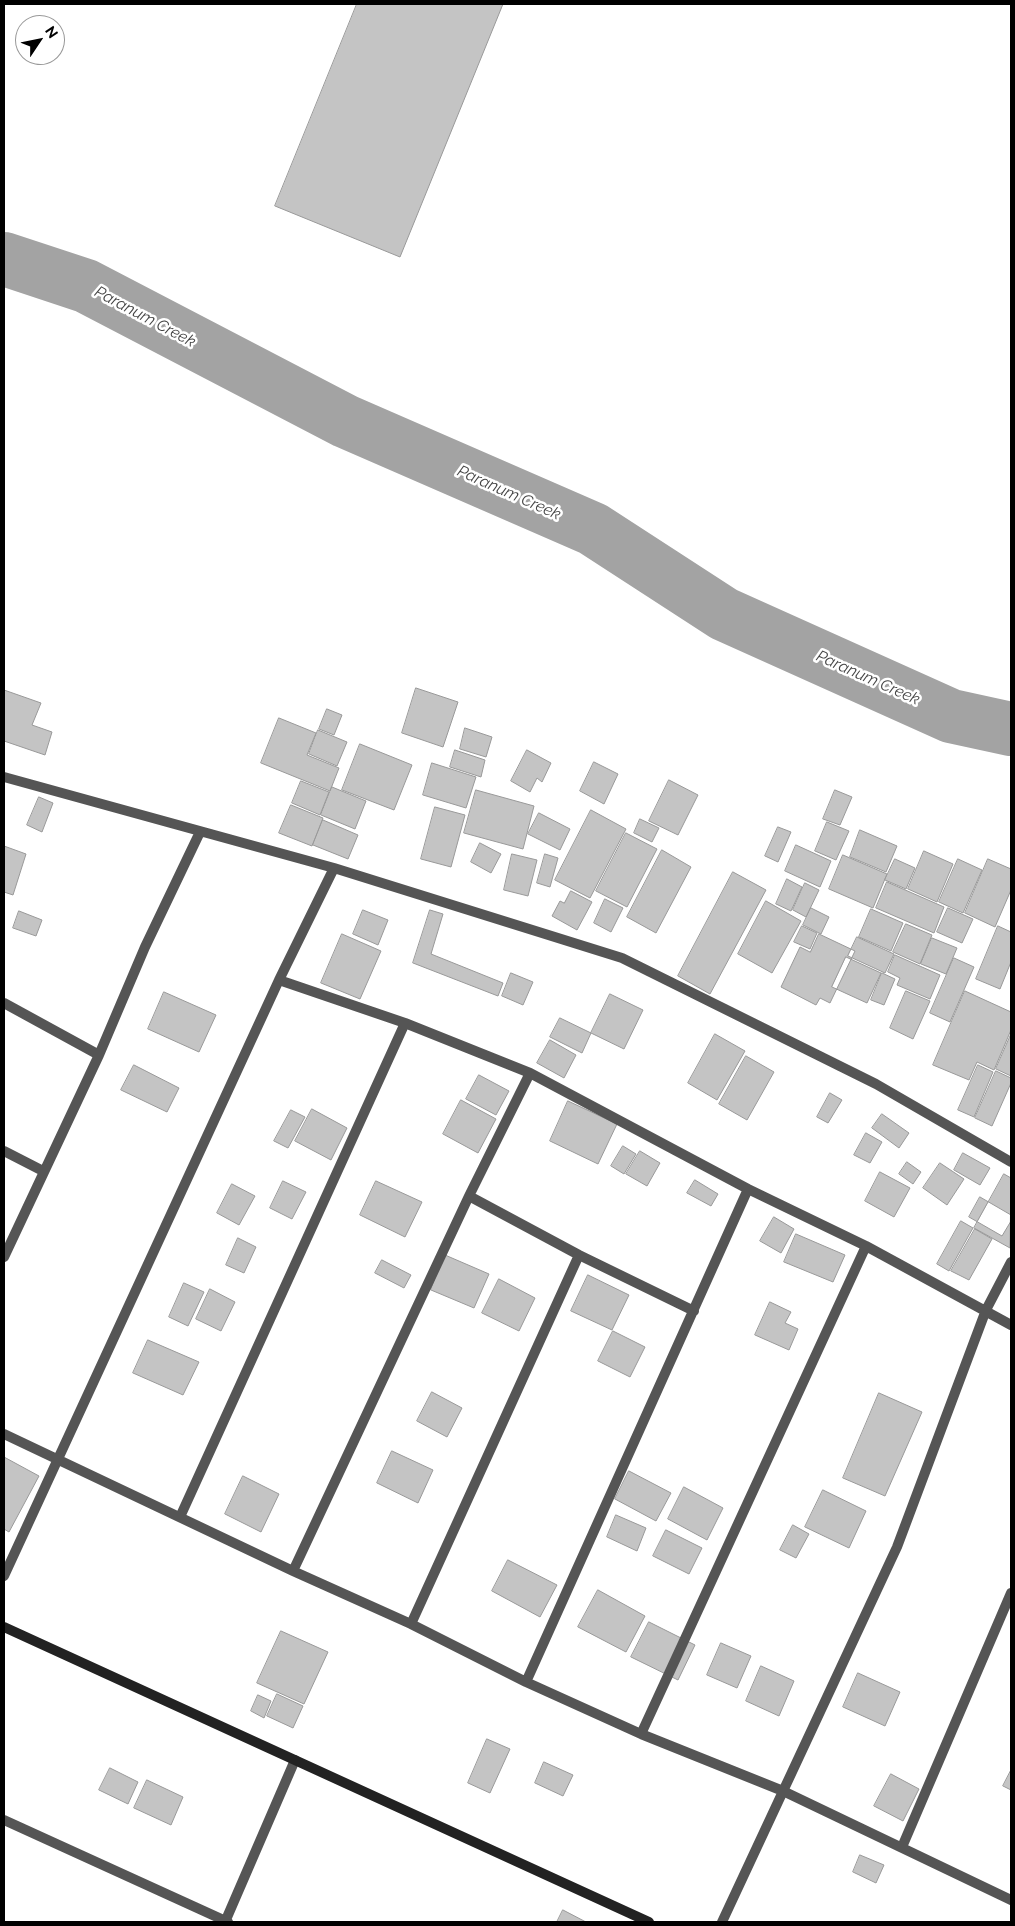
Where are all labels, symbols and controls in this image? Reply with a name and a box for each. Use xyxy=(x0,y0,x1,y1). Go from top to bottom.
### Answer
north arrow xyxy=(15,15,65,65)
text: N xyxy=(42,23,61,41)
water label: Paranum Creek xyxy=(91,282,199,352)
water label: Paranum Creek xyxy=(454,462,564,524)
water label: Paranum Creek xyxy=(813,647,923,709)

